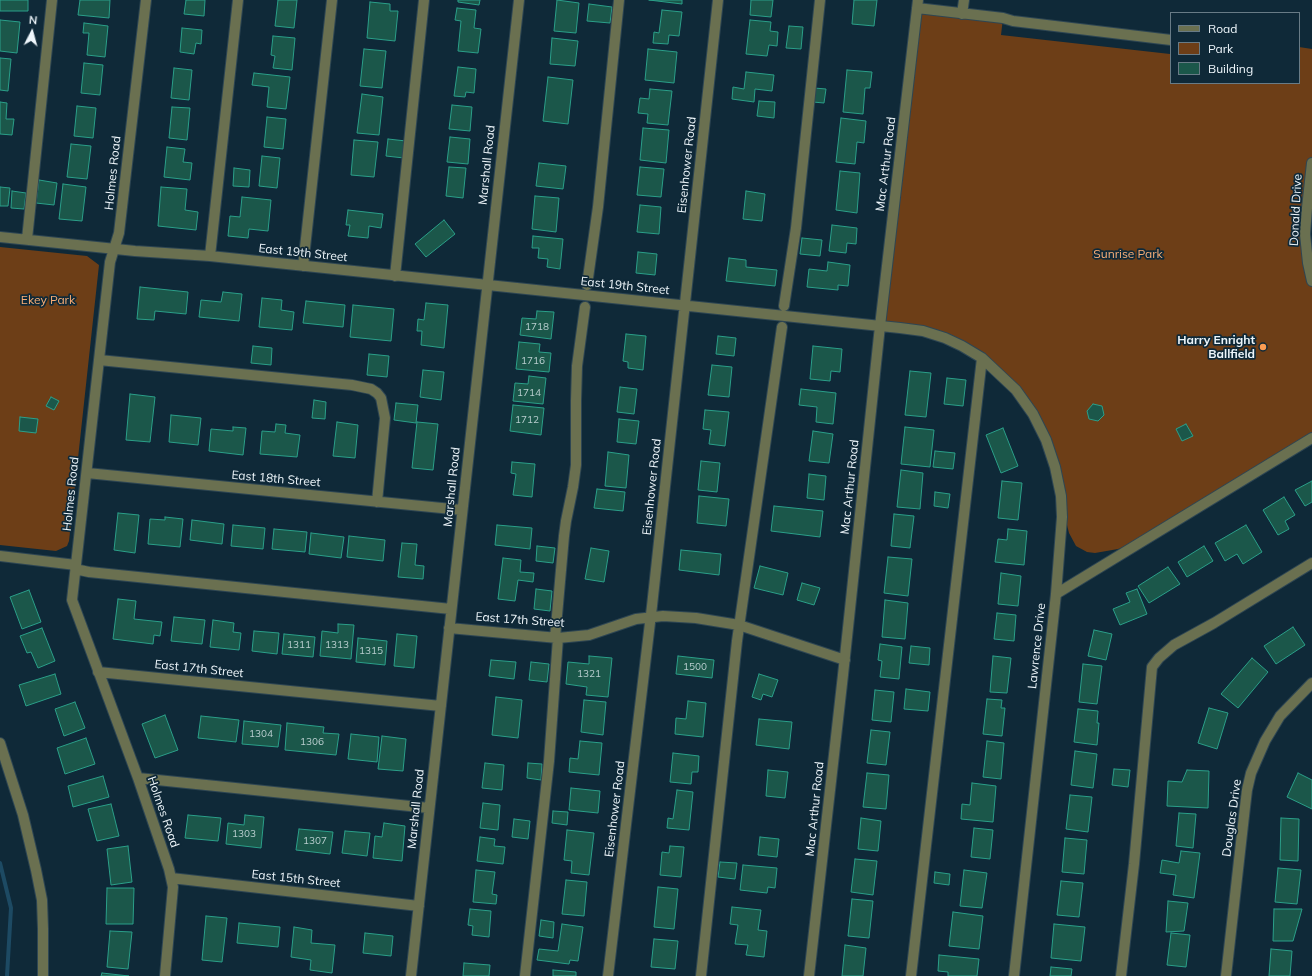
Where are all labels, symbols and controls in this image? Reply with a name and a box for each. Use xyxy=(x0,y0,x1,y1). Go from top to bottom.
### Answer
north arrow xyxy=(12,12,52,52)
legend xyxy=(1170,12,1300,84)
text: N xyxy=(28,13,38,27)
text: Road xyxy=(1208,21,1237,36)
text: Park xyxy=(1208,41,1233,56)
text: Building xyxy=(1208,61,1253,76)
street label: Eisenhower Road xyxy=(675,116,699,214)
street label: Mac Arthur Road xyxy=(873,116,899,212)
street label: Marshall Road xyxy=(476,124,498,206)
street label: Holmes Road xyxy=(102,135,124,211)
street label: Donald Drive xyxy=(1287,174,1305,246)
street label: East 19th Street xyxy=(258,241,348,265)
park label: Sunrise Park xyxy=(1093,247,1163,261)
street label: East 19th Street xyxy=(580,274,670,298)
park label: Ekey Park xyxy=(21,293,75,307)
house number: 1718 xyxy=(525,321,549,333)
place label: Harry Enright Ballfield xyxy=(1177,333,1255,361)
marker: Harry Enright Ballfield xyxy=(1258,342,1268,352)
house number: 1716 xyxy=(521,355,545,367)
house number: 1714 xyxy=(517,387,541,399)
house number: 1712 xyxy=(515,414,539,426)
street label: Eisenhower Road xyxy=(640,438,664,536)
street label: Mac Arthur Road xyxy=(838,439,862,535)
street label: Marshall Road xyxy=(441,446,463,528)
street label: Holmes Road xyxy=(60,456,82,532)
street label: East 18th Street xyxy=(231,468,321,490)
street label: Lawrence Drive xyxy=(1025,602,1049,690)
street label: East 17th Street xyxy=(475,610,565,630)
house number: 1311 xyxy=(287,639,311,651)
house number: 1313 xyxy=(325,639,349,651)
house number: 1315 xyxy=(359,645,383,657)
street label: East 17th Street xyxy=(154,657,244,681)
house number: 1500 xyxy=(683,661,707,673)
house number: 1321 xyxy=(577,668,601,680)
house number: 1304 xyxy=(249,728,273,740)
house number: 1306 xyxy=(300,736,324,748)
street label: Eisenhower Road xyxy=(602,760,628,858)
street label: Mac Arthur Road xyxy=(803,761,827,857)
street label: Marshall Road xyxy=(405,768,427,850)
street label: Holmes Road xyxy=(144,774,182,850)
street label: Douglas Drive xyxy=(1219,778,1245,858)
house number: 1303 xyxy=(232,828,256,840)
house number: 1307 xyxy=(303,835,327,847)
street label: East 15th Street xyxy=(251,867,341,891)

